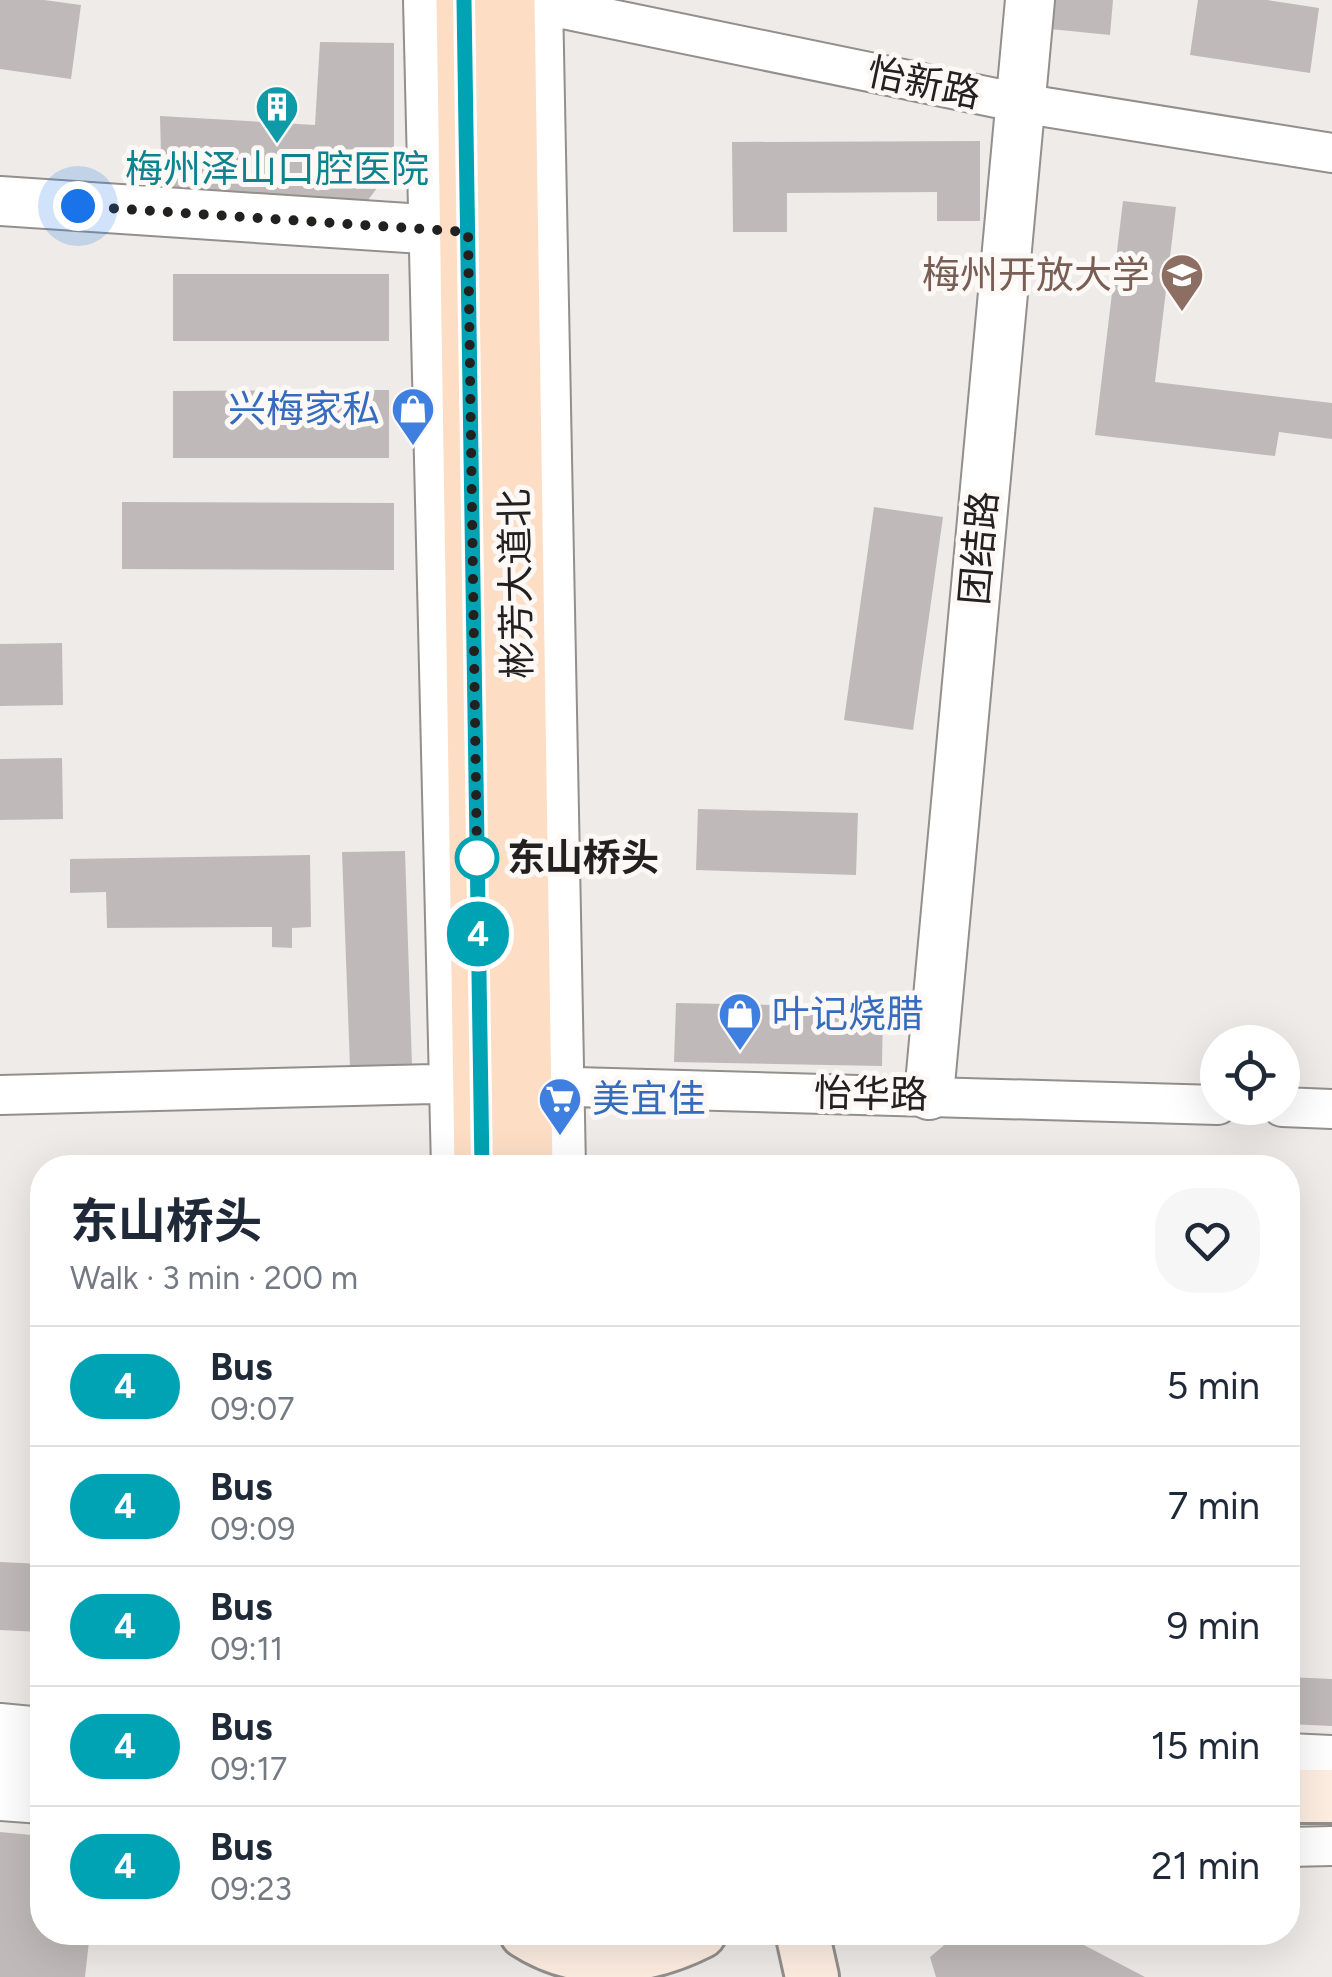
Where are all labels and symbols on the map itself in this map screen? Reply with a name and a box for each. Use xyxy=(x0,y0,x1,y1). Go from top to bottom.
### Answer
street label: 怡新路 xyxy=(863,49,985,117)
building icon: 梅州泽山口腔医院 xyxy=(254,84,300,145)
place label: 梅州泽山口腔医院 xyxy=(125,146,429,192)
your location xyxy=(53,181,103,231)
place label: 梅州开放大学 xyxy=(922,252,1150,298)
school or university icon: 梅州开放大学 xyxy=(1159,252,1205,313)
place label: 兴梅家私 xyxy=(228,386,380,432)
shop icon: 兴梅家私 xyxy=(390,386,436,447)
street label: 彬芳大道北 xyxy=(491,489,541,679)
street label: 团结路 xyxy=(951,489,1007,607)
place label: 东山桥头 xyxy=(507,835,659,881)
marker: 东山桥头 xyxy=(456,837,498,879)
line badge: 4 xyxy=(446,902,510,966)
shop icon: 叶记烧腊 xyxy=(717,991,763,1052)
place label: 叶记烧腊 xyxy=(772,991,924,1037)
street label: 怡华路 xyxy=(814,1070,928,1118)
supermarket icon: 美宜佳 xyxy=(537,1076,583,1137)
place label: 美宜佳 xyxy=(592,1076,706,1122)

